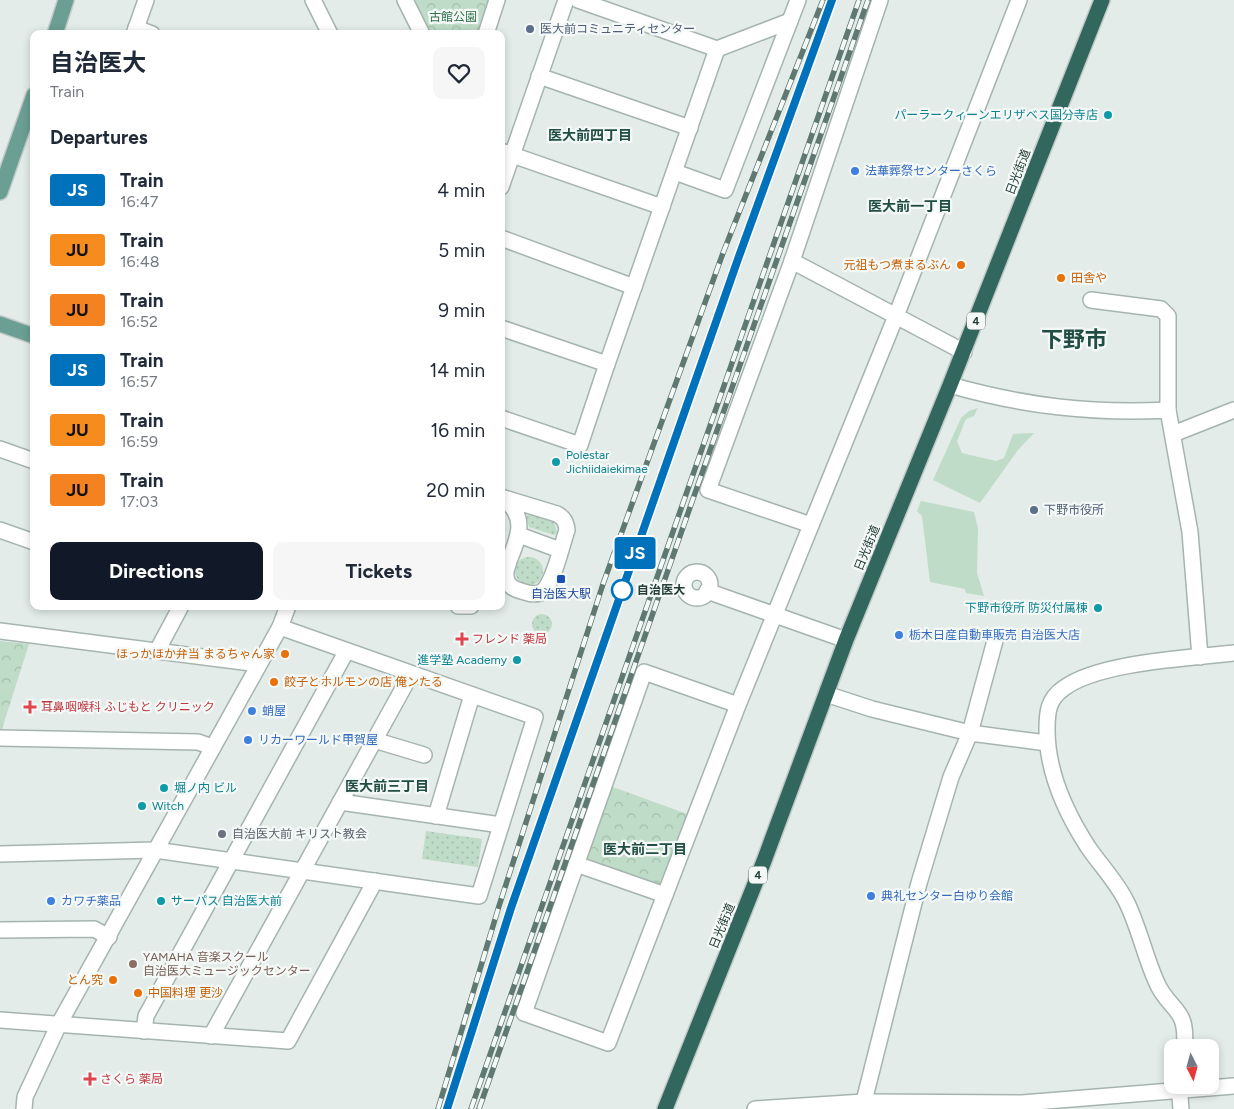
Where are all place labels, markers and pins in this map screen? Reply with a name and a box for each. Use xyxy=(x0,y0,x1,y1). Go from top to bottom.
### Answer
place label: 医大前コミュニティセンター xyxy=(540,22,695,36)
marker: 医大前コミュニティセンター xyxy=(524,23,536,35)
place label: パーラークィーンエリザベス国分寺店 xyxy=(894,108,1098,122)
marker: パーラークィーンエリザベス国分寺店 xyxy=(1102,109,1114,121)
place label: 法華葬祭センターさくら xyxy=(865,164,997,178)
marker: 法華葬祭センターさくら xyxy=(849,165,861,177)
place label: 元祖もつ煮まるぶん xyxy=(843,258,951,272)
marker: 元祖もつ煮まるぶん xyxy=(955,259,967,271)
place label: 田舎や xyxy=(1071,271,1107,285)
marker: 田舎や xyxy=(1055,272,1067,284)
place label: Polestar Jichiidaiekimae xyxy=(566,448,648,476)
marker: Polestar Jichiidaiekimae xyxy=(550,456,562,468)
place label: 下野市役所 xyxy=(1044,503,1104,517)
marker: 下野市役所 xyxy=(1028,504,1040,516)
marker: 自治医大駅 xyxy=(555,573,567,585)
marker: 自治医大 xyxy=(611,579,633,601)
place label: 自治医大 xyxy=(637,583,685,597)
place label: 自治医大駅 xyxy=(531,587,591,601)
place label: 下野市役所 防災付属棟 xyxy=(965,601,1088,615)
marker: 下野市役所 防災付属棟 xyxy=(1092,602,1104,614)
place label: 栃木日産自動車販売 自治医大店 xyxy=(909,628,1080,642)
marker: 栃木日産自動車販売 自治医大店 xyxy=(893,629,905,641)
place label: フレンド 薬局 xyxy=(472,632,547,646)
marker: フレンド 薬局 xyxy=(456,633,468,645)
place label: ほっかほか弁当 まるちゃん家 xyxy=(116,647,275,661)
marker: ほっかほか弁当 まるちゃん家 xyxy=(279,648,291,660)
place label: 進学塾 Academy xyxy=(417,653,508,667)
marker: 進学塾 Academy xyxy=(511,654,523,666)
place label: 餃子とホルモンの店 俺ンたる xyxy=(284,675,443,689)
marker: 餃子とホルモンの店 俺ンたる xyxy=(268,676,280,688)
marker: 耳鼻咽喉科 ふじもと クリニック xyxy=(23,700,37,714)
place label: 耳鼻咽喉科 ふじもと クリニック xyxy=(41,700,215,714)
place label: 蛸屋 xyxy=(262,704,286,718)
marker: 蛸屋 xyxy=(246,705,258,717)
place label: リカーワールド甲賀屋 xyxy=(258,733,378,747)
marker: リカーワールド甲賀屋 xyxy=(242,734,254,746)
place label: 堀ノ内 ビル xyxy=(174,781,237,795)
marker: 堀ノ内 ビル xyxy=(158,782,170,794)
place label: Witch xyxy=(152,799,184,813)
marker: Witch xyxy=(136,800,148,812)
place label: 自治医大前 キリスト教会 xyxy=(232,827,367,841)
marker: 自治医大前 キリスト教会 xyxy=(216,828,228,840)
place label: 典礼センター白ゆり会館 xyxy=(881,889,1013,903)
marker: 典礼センター白ゆり会館 xyxy=(865,890,877,902)
place label: カワチ薬品 xyxy=(61,894,121,908)
place label: サーパス 自治医大前 xyxy=(171,894,282,908)
marker: カワチ薬品 xyxy=(45,895,57,907)
marker: サーパス 自治医大前 xyxy=(155,895,167,907)
place label: YAMAHA 音楽スクール 自治医大ミュージックセンター xyxy=(143,950,311,978)
marker: YAMAHA 音楽スクール 自治医大ミュージックセンター xyxy=(127,958,139,970)
place label: とん究 xyxy=(67,973,103,987)
marker: とん究 xyxy=(107,974,119,986)
place label: 中国料理 更沙 xyxy=(148,986,223,1000)
marker: 中国料理 更沙 xyxy=(132,987,144,999)
place label: さくら 薬局 xyxy=(100,1072,163,1086)
marker: さくら 薬局 xyxy=(84,1073,96,1085)

